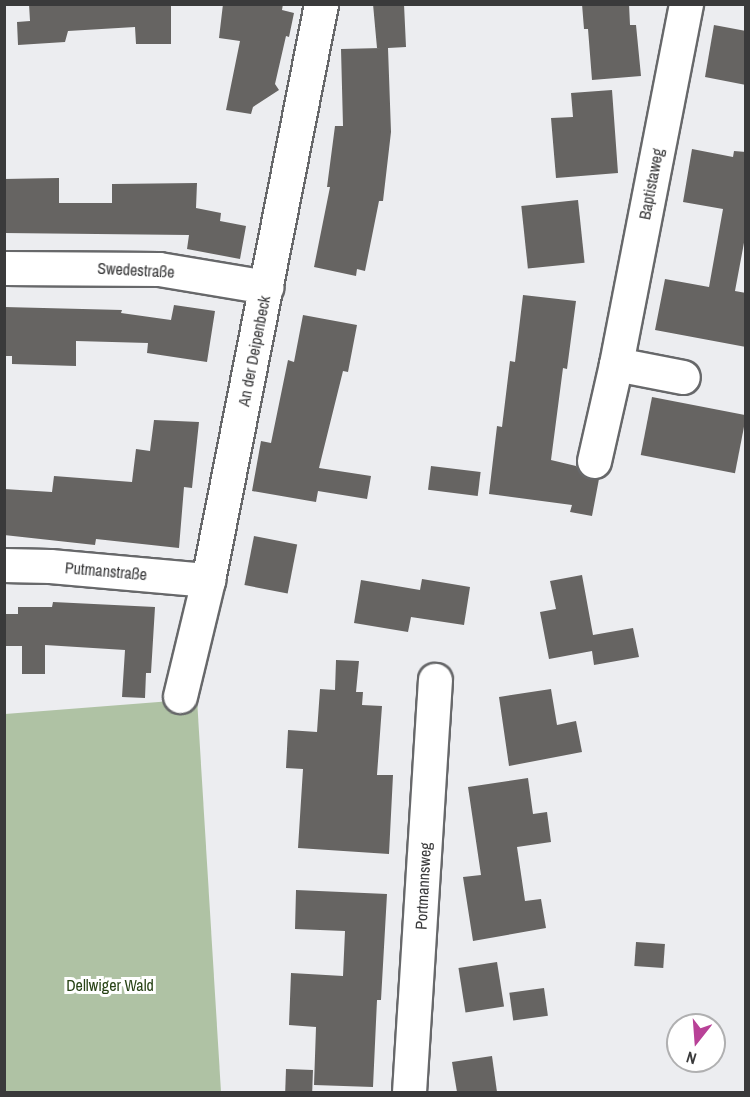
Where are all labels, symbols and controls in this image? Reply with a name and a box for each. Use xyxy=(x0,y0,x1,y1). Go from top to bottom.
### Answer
street label: Baptistaweg xyxy=(635,147,667,221)
street label: Swedestraße xyxy=(97,258,175,282)
street label: An der Deipenbeck xyxy=(234,294,274,408)
street label: Putmanstraße xyxy=(64,558,148,584)
street label: Portmannsweg xyxy=(411,842,435,930)
park label: Dellwiger Wald xyxy=(66,975,154,995)
north arrow xyxy=(666,1013,726,1073)
text: N xyxy=(684,1046,699,1070)

